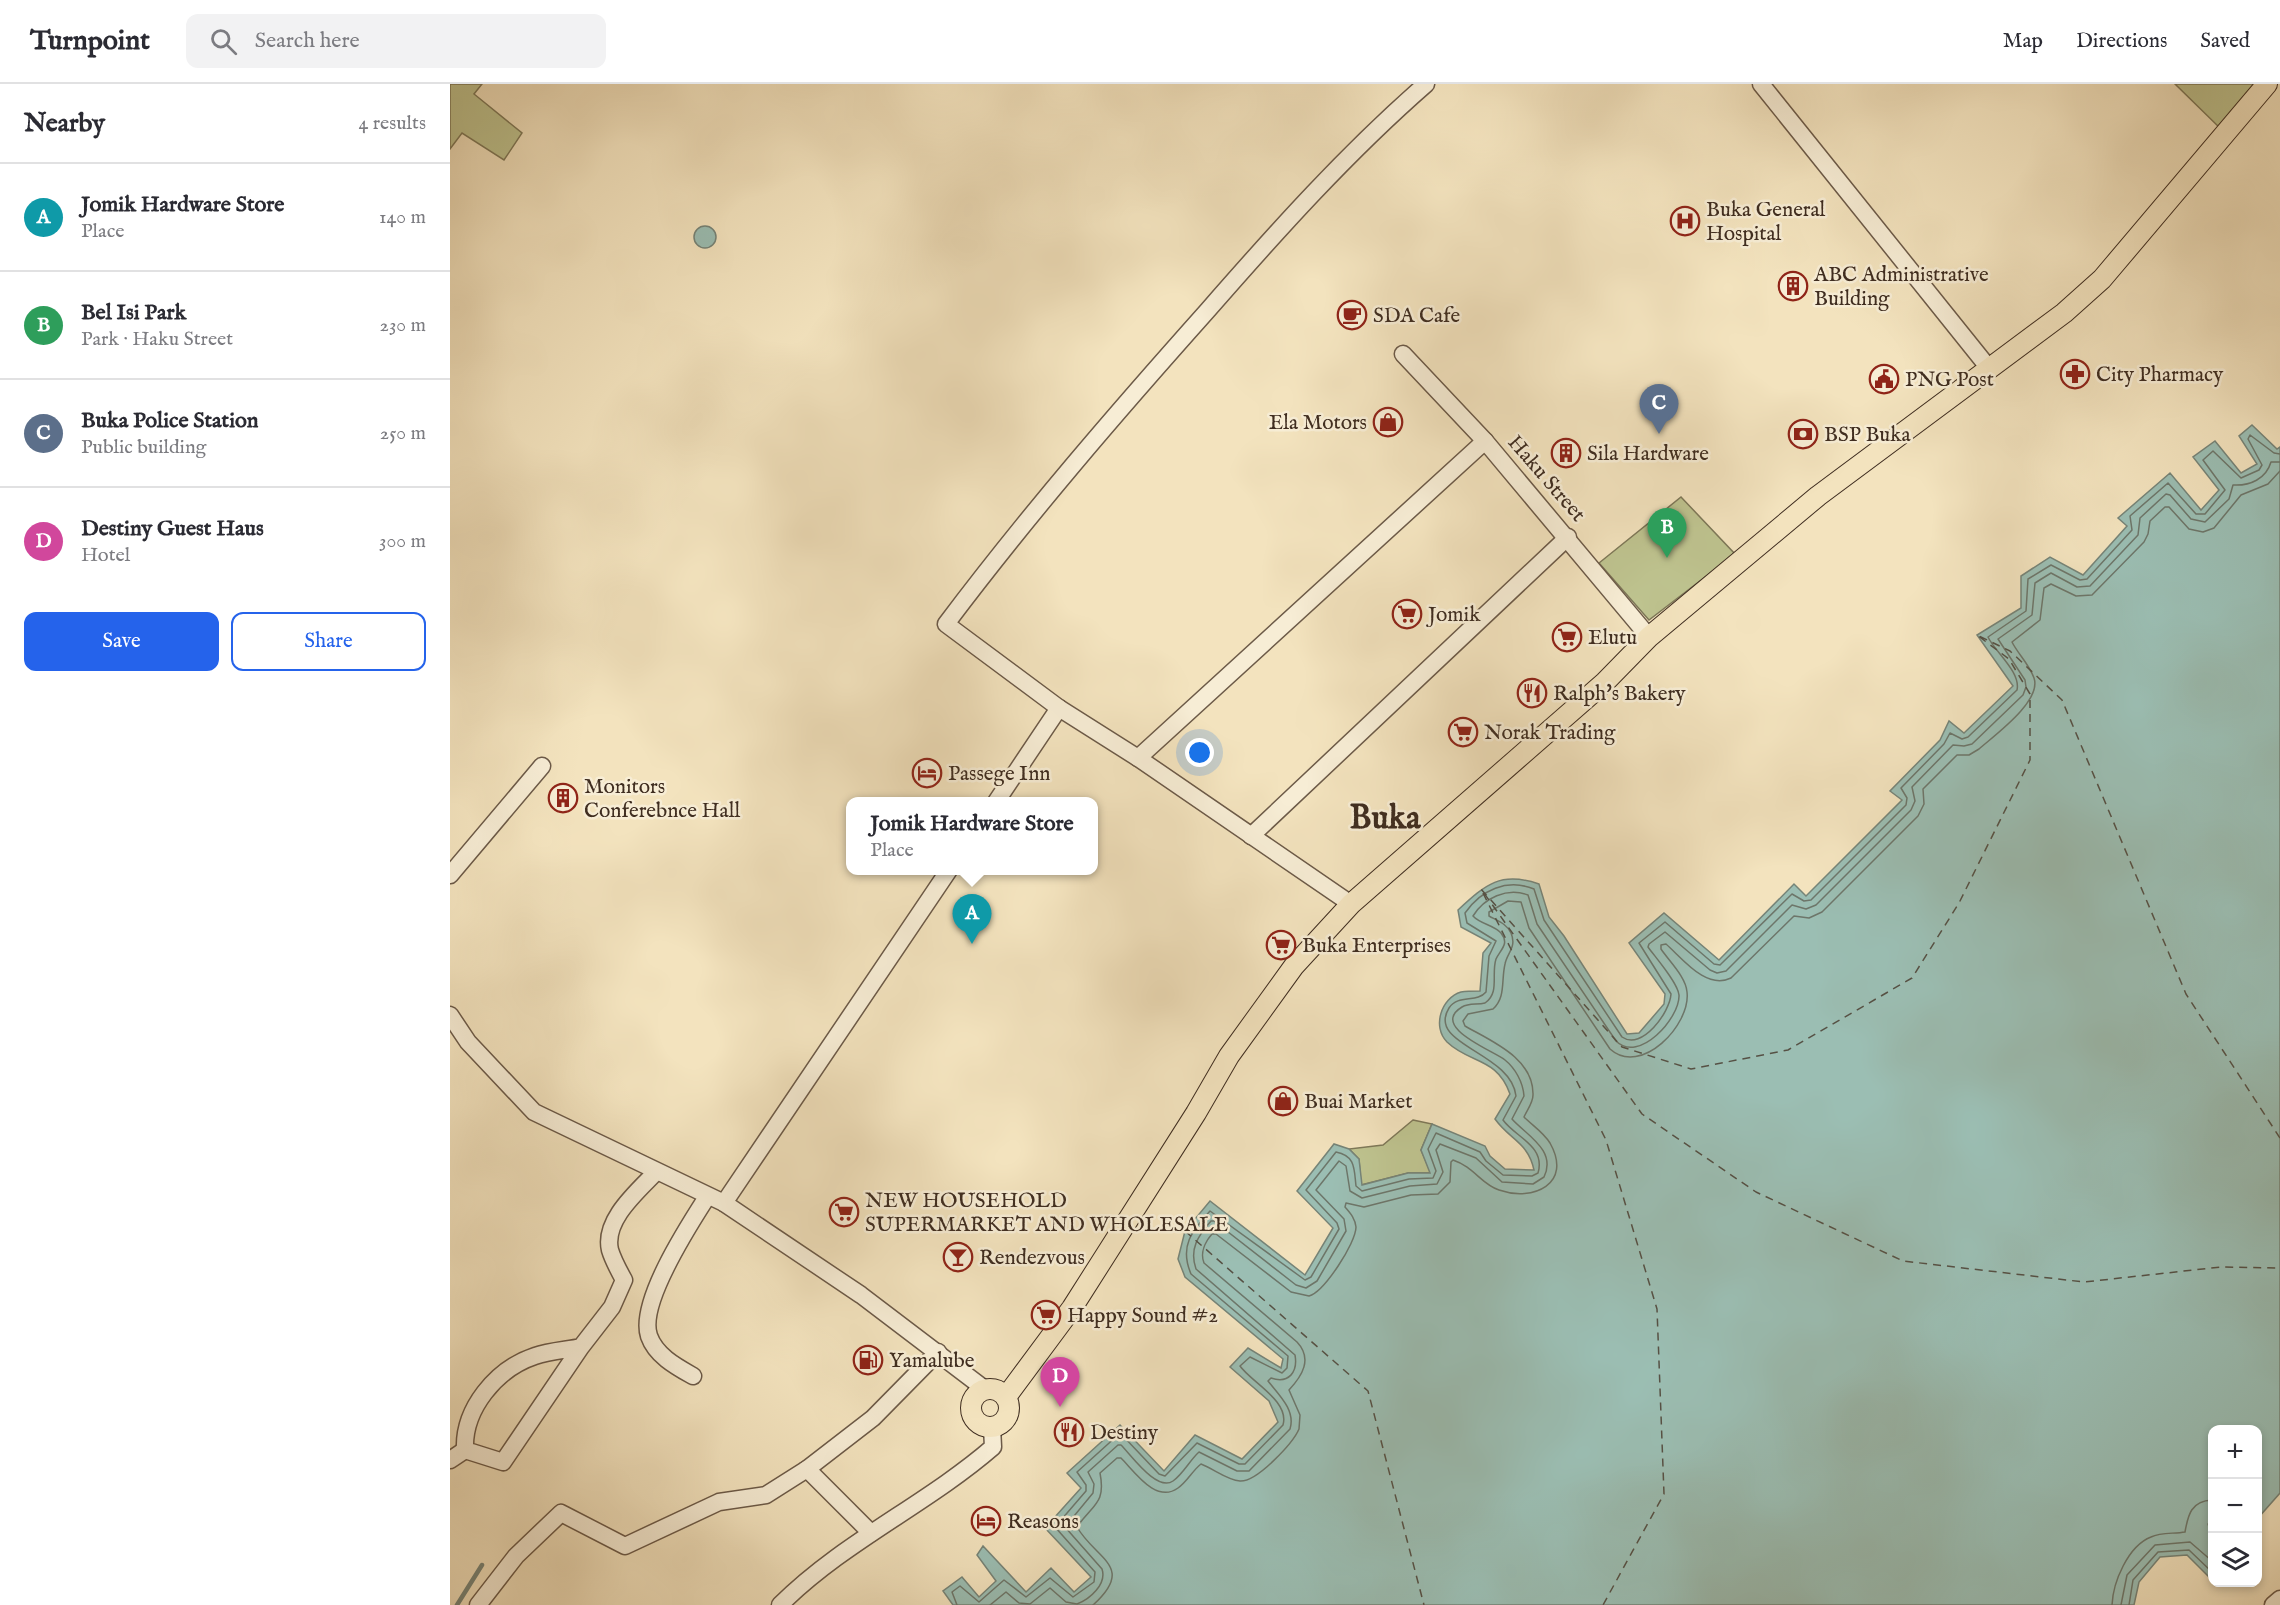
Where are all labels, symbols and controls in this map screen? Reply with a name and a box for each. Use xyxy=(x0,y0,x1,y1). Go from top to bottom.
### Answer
search box xyxy=(186,14,606,68)
text: Turnpoint xyxy=(30,24,150,59)
icon: search xyxy=(207,25,240,58)
text: Search here xyxy=(255,27,360,55)
text: Map xyxy=(2003,28,2043,55)
text: Directions xyxy=(2076,28,2167,55)
text: Saved xyxy=(2200,28,2250,55)
text: Nearby xyxy=(24,107,105,140)
text: 4 results xyxy=(359,111,426,136)
text: Jomik Hardware Store xyxy=(81,191,284,219)
place label: Buka General Hospital xyxy=(1706,197,1826,248)
text: A xyxy=(37,205,50,230)
text: 140 m xyxy=(379,205,426,230)
hospital icon: Buka General Hospital xyxy=(1669,205,1701,237)
text: Place xyxy=(81,219,124,244)
place label: ABC Administrative Building xyxy=(1813,262,1989,313)
building icon: ABC Administrative Building xyxy=(1777,270,1809,302)
text: Bel Isi Park xyxy=(81,299,186,327)
cafe icon: SDA Cafe xyxy=(1336,299,1368,331)
place label: SDA Cafe xyxy=(1373,303,1461,330)
text: B xyxy=(37,313,50,338)
text: 230 m xyxy=(380,313,426,338)
text: Park · Haku Street xyxy=(81,327,233,352)
pharmacy icon: City Pharmacy xyxy=(2059,358,2091,390)
place label: City Pharmacy xyxy=(2096,362,2224,389)
public building icon: PNG Post xyxy=(1868,363,1900,395)
place label: PNG Post xyxy=(1905,367,1994,394)
pin: C xyxy=(1640,384,1678,434)
shop icon: Ela Motors xyxy=(1372,406,1404,438)
text: Buka Police Station xyxy=(81,407,258,435)
place label: Ela Motors xyxy=(1269,410,1367,437)
bank icon: BSP Buka xyxy=(1787,418,1819,450)
text: C xyxy=(36,421,51,446)
text: 250 m xyxy=(380,421,426,446)
place label: BSP Buka xyxy=(1824,422,1911,449)
street label: Haku Street xyxy=(1501,430,1591,528)
text: Public building xyxy=(81,435,206,460)
building icon: Sila Hardware xyxy=(1550,437,1582,469)
place label: Sila Hardware xyxy=(1587,441,1709,468)
pin: B xyxy=(1648,508,1686,558)
text: Destiny Guest Haus xyxy=(81,515,264,543)
text: D xyxy=(35,529,52,554)
text: 300 m xyxy=(379,529,426,554)
text: Hotel xyxy=(81,543,130,568)
supermarket icon: Jomik xyxy=(1391,598,1423,630)
place label: Jomik xyxy=(1426,602,1481,629)
button: Save xyxy=(24,612,219,671)
button: Share xyxy=(231,612,426,671)
supermarket icon: Elutu xyxy=(1551,621,1583,653)
place label: Elutu xyxy=(1588,625,1637,652)
restaurant icon: Ralph's Bakery xyxy=(1516,677,1548,709)
place label: Ralph's Bakery xyxy=(1553,681,1686,708)
supermarket icon: Norak Trading xyxy=(1447,716,1479,748)
place label: Norak Trading xyxy=(1484,720,1616,747)
your location xyxy=(1185,738,1214,767)
hotel icon: Passege Inn xyxy=(911,757,943,789)
place label: Passege Inn xyxy=(948,761,1051,788)
place label: Monitors Conferebnce Hall xyxy=(584,774,740,825)
building icon: Monitors Conferebnce Hall xyxy=(547,782,579,814)
popup xyxy=(846,797,1098,875)
district label: Buka xyxy=(1350,798,1421,840)
text: Jomik Hardware Store xyxy=(870,810,1074,838)
text: Place xyxy=(870,838,914,863)
pin: A xyxy=(952,894,992,944)
supermarket icon: Buka Enterprises xyxy=(1265,929,1297,961)
place label: Buka Enterprises xyxy=(1302,933,1451,960)
shop icon: Buai Market xyxy=(1267,1085,1299,1117)
place label: Buai Market xyxy=(1304,1089,1412,1116)
place label: NEW HOUSEHOLD SUPERMARKET AND WHOLESALE xyxy=(865,1188,1228,1239)
supermarket icon: NEW HOUSEHOLD SUPERMARKET AND WHOLESALE xyxy=(828,1196,860,1228)
bar icon: Rendezvous xyxy=(942,1241,974,1273)
place label: Rendezvous xyxy=(979,1245,1085,1272)
supermarket icon: Happy Sound #2 xyxy=(1030,1299,1062,1331)
place label: Happy Sound #2 xyxy=(1067,1303,1218,1330)
fuel station icon: Yamalube xyxy=(852,1344,884,1376)
place label: Yamalube xyxy=(889,1348,975,1375)
pin: D xyxy=(1040,1358,1080,1407)
restaurant icon: Destiny xyxy=(1053,1416,1085,1448)
place label: Destiny xyxy=(1090,1420,1159,1447)
map controls xyxy=(2208,1425,2262,1587)
button: + xyxy=(2208,1425,2262,1479)
button: − xyxy=(2208,1479,2262,1533)
hotel icon: Reasons xyxy=(970,1505,1002,1537)
place label: Reasons xyxy=(1007,1509,1079,1536)
button: layers xyxy=(2208,1533,2262,1587)

